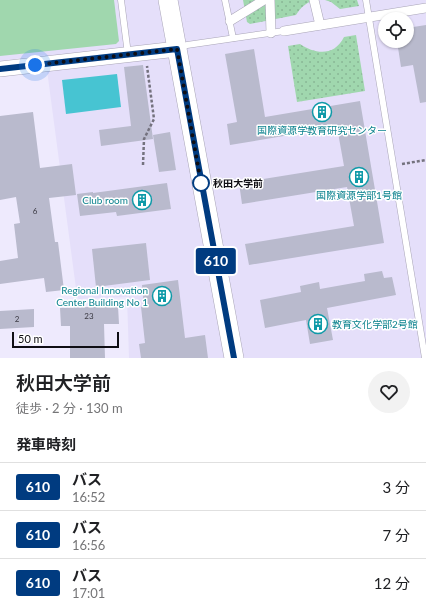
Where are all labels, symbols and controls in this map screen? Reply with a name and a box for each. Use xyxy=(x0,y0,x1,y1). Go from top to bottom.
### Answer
map controls xyxy=(378,12,414,48)
button: locate xyxy=(378,12,414,48)
your location xyxy=(25,55,45,75)
building icon: 国際資源学教育研究センター xyxy=(311,101,333,123)
place label: 国際資源学教育研究センター xyxy=(257,124,387,136)
building icon: 国際資源学部1号館 xyxy=(348,166,370,188)
marker: 秋田大学前 xyxy=(192,174,210,192)
place label: 秋田大学前 xyxy=(213,177,263,189)
building icon: Club room xyxy=(131,189,153,211)
place label: 国際資源学部1号館 xyxy=(316,189,402,201)
place label: Club room xyxy=(82,194,128,206)
house number: 6 xyxy=(33,206,38,216)
line badge: 610 xyxy=(193,248,239,274)
text: 610 xyxy=(204,252,228,269)
place label: Regional Innovation Center Building No 1 xyxy=(56,284,148,308)
building icon: Regional Innovation Center Building No 1 xyxy=(151,285,173,307)
house number: 23 xyxy=(84,311,94,321)
building icon: 教育文化学部2号館 xyxy=(307,313,329,335)
house number: 2 xyxy=(15,314,20,324)
place label: 教育文化学部2号館 xyxy=(332,318,418,330)
scale bar xyxy=(12,330,119,349)
text: 50 m xyxy=(18,332,43,345)
text: 秋田大学前 xyxy=(16,371,111,394)
button: heart xyxy=(368,371,410,413)
text: 徒歩 · 2 分 · 130 m xyxy=(16,400,123,416)
text: 発車時刻 xyxy=(16,435,76,453)
text: バス xyxy=(72,470,102,488)
text: 610 xyxy=(26,478,50,495)
text: 3 分 xyxy=(382,478,410,496)
text: 16:52 xyxy=(72,489,105,505)
text: バス xyxy=(72,518,102,536)
text: 610 xyxy=(26,526,50,543)
text: 7 分 xyxy=(382,526,410,544)
text: 16:56 xyxy=(72,537,105,553)
text: バス xyxy=(72,566,102,584)
text: 610 xyxy=(26,574,50,591)
text: 12 分 xyxy=(374,574,410,592)
text: 17:01 xyxy=(72,585,105,601)

